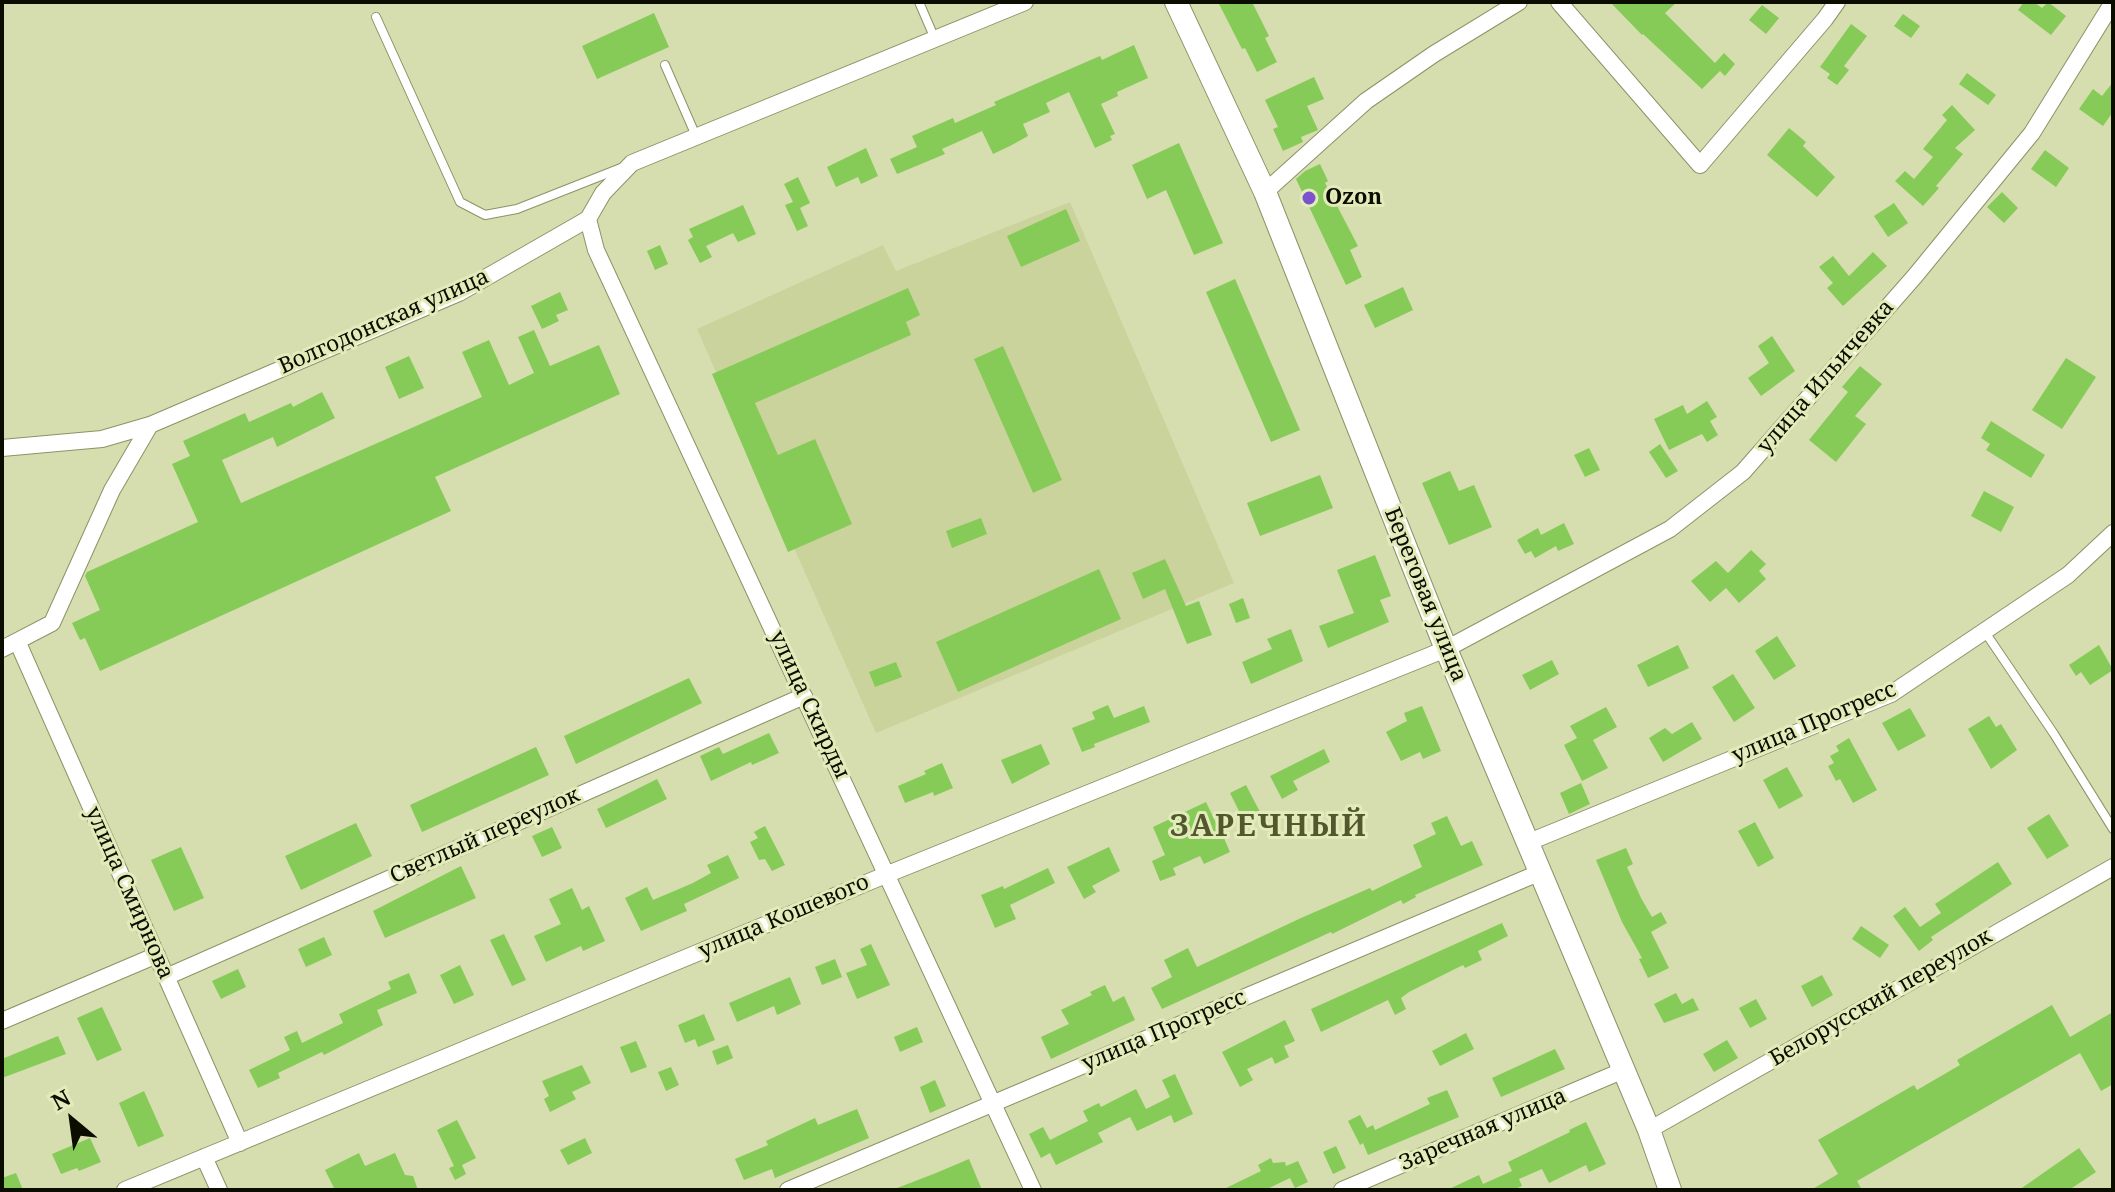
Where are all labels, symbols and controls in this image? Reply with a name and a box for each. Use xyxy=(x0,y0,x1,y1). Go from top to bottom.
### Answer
place label: Ozon xyxy=(1325,185,1382,211)
marker: Ozon xyxy=(1300,189,1318,207)
street label: Волгодонская улица xyxy=(275,264,493,380)
street label: улица Ильичевка xyxy=(1752,295,1900,459)
street label: Береговая улица xyxy=(1378,504,1472,686)
street label: улица Скирды xyxy=(763,627,855,783)
street label: улица Прогресс xyxy=(1728,677,1900,769)
street label: Светлый переулок xyxy=(386,782,584,890)
street label: улица Смирнова xyxy=(79,803,179,983)
district label: ЗАРЕЧНЫЙ xyxy=(1170,809,1368,845)
street label: улица Кошевого xyxy=(695,869,873,965)
street label: Белорусский переулок xyxy=(1765,924,1997,1072)
street label: улица Прогресс xyxy=(1078,985,1250,1077)
north arrow xyxy=(32,1080,112,1160)
text: N xyxy=(46,1082,75,1116)
street label: Заречная улица xyxy=(1396,1083,1570,1177)

